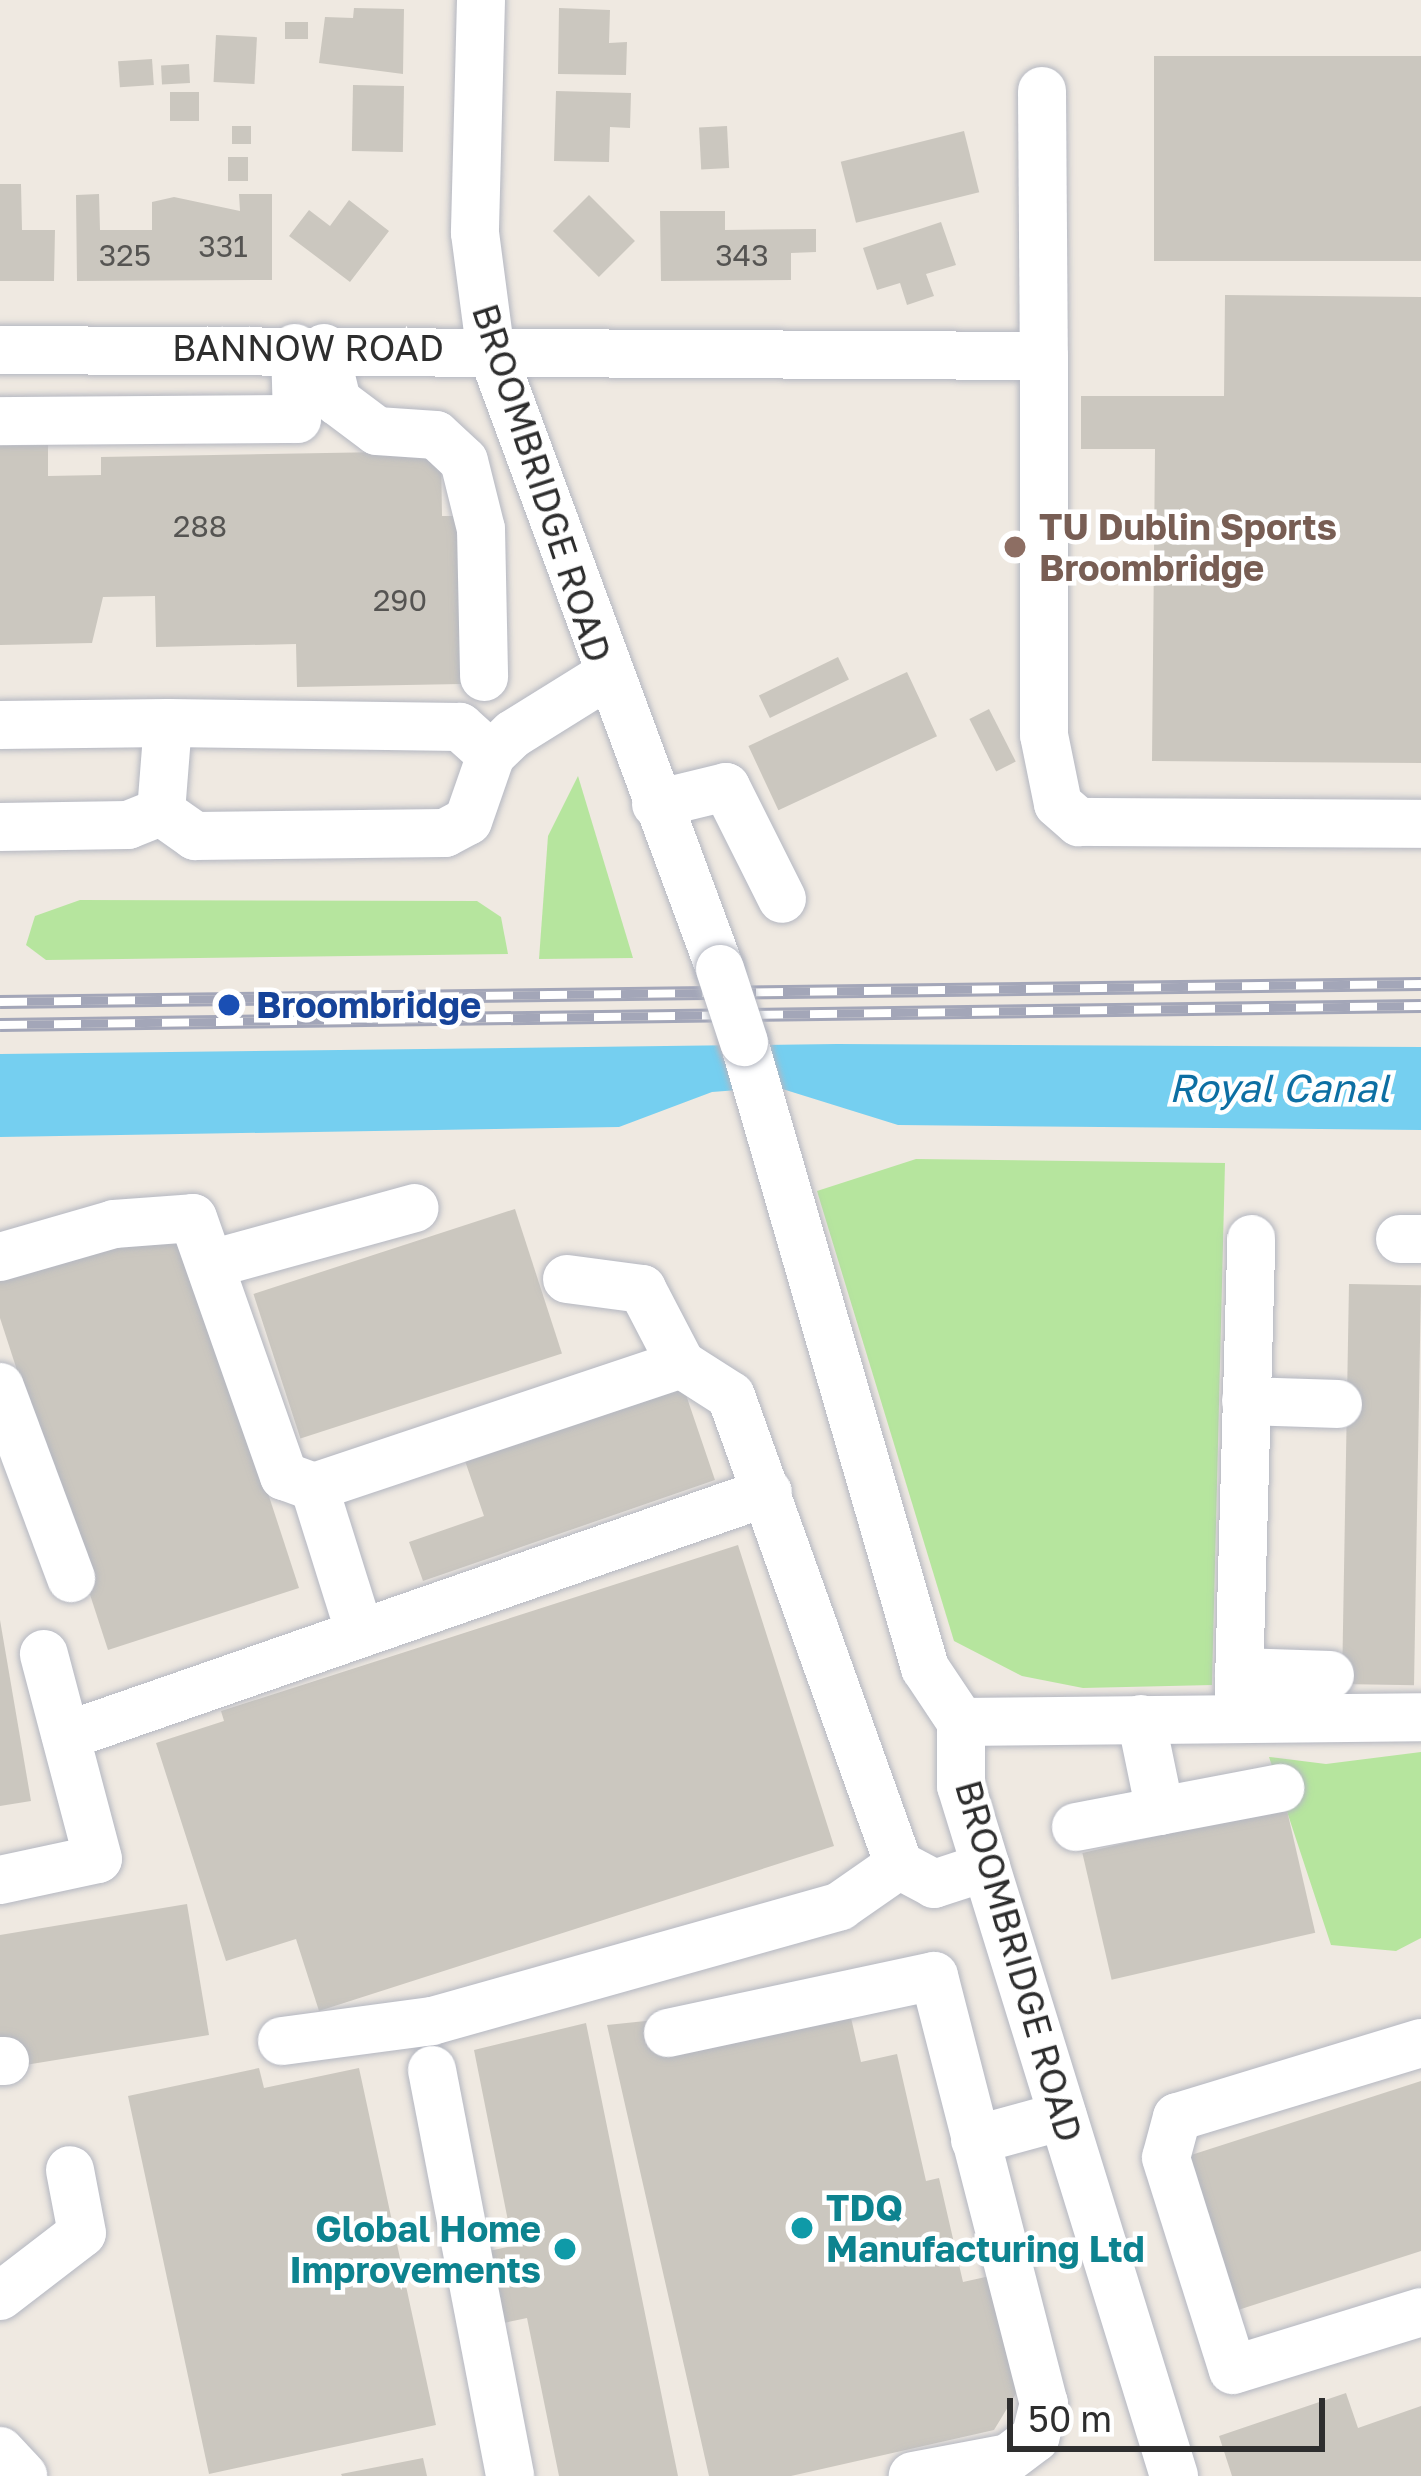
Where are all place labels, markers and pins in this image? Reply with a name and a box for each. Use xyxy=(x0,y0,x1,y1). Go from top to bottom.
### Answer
place label: TU Dublin Sports Broombridge xyxy=(1039,504,1337,589)
marker: TU Dublin Sports Broombridge xyxy=(1002,534,1028,560)
place label: Broombridge xyxy=(256,983,481,1027)
marker: Broombridge xyxy=(213,989,245,1021)
place label: TDQ Manufacturing Ltd xyxy=(826,2185,1145,2270)
place label: Global Home Improvements xyxy=(290,2206,541,2291)
marker: TDQ Manufacturing Ltd xyxy=(789,2215,815,2241)
marker: Global Home Improvements xyxy=(552,2236,578,2262)

